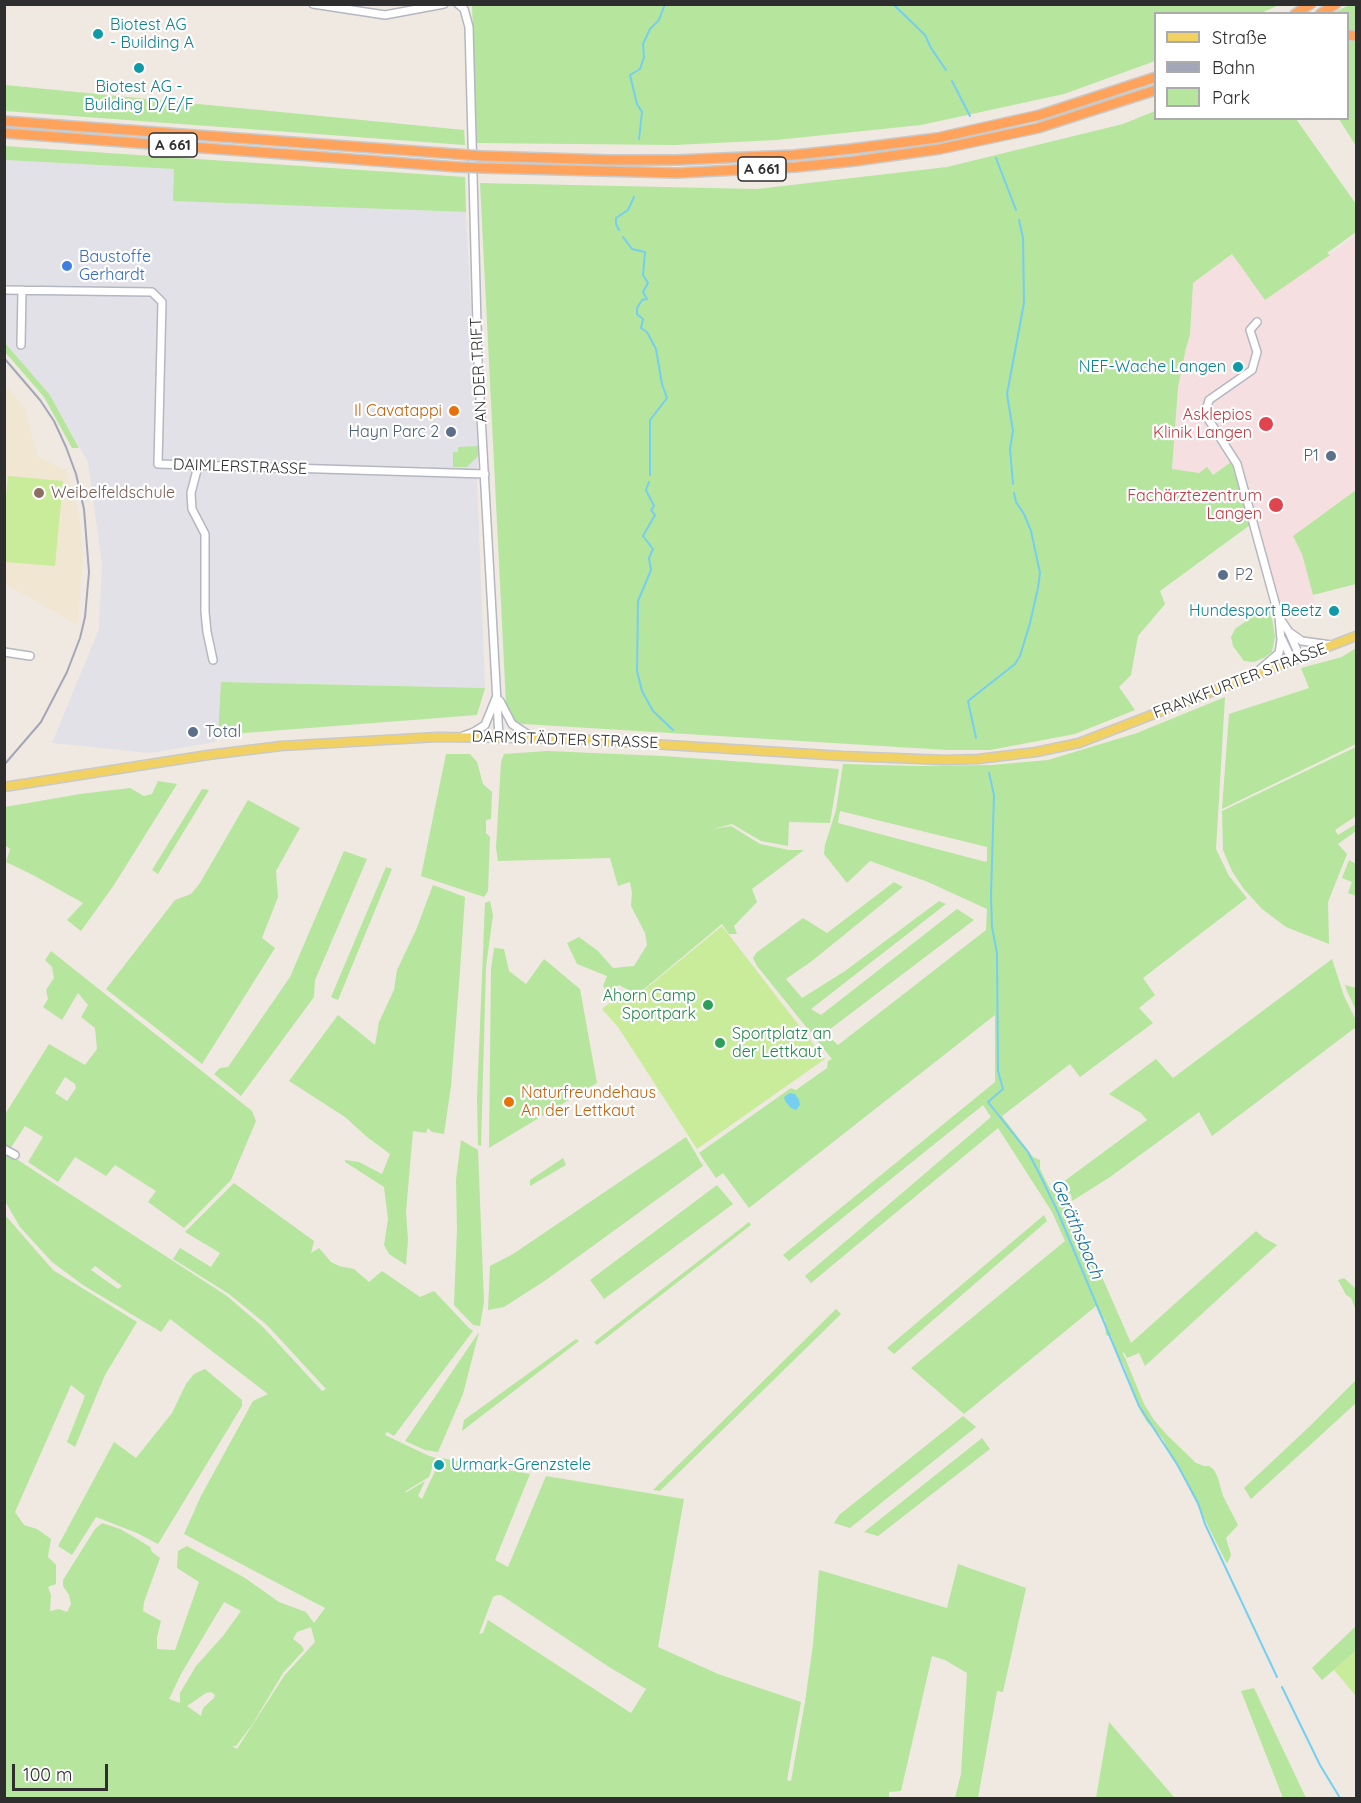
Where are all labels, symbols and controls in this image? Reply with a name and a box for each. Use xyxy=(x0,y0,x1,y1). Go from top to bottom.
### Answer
legend xyxy=(1154,12,1349,120)
place label: Biotest AG - Building A xyxy=(110,15,194,53)
text: Straße xyxy=(1212,26,1267,49)
marker: Biotest AG - Building A xyxy=(91,27,105,41)
text: Bahn xyxy=(1212,56,1255,79)
marker: Biotest AG - Building D/E/F xyxy=(132,61,146,75)
place label: Biotest AG - Building D/E/F xyxy=(84,77,194,115)
text: Park xyxy=(1212,86,1250,109)
road number: A 661 xyxy=(149,133,197,157)
road number: A 661 xyxy=(738,157,786,181)
place label: Baustoffe Gerhardt xyxy=(79,247,151,285)
marker: Baustoffe Gerhardt xyxy=(60,259,74,273)
street label: AN DER TRIFT xyxy=(467,317,491,423)
place label: NEF-Wache Langen xyxy=(1079,357,1226,377)
marker: NEF-Wache Langen xyxy=(1231,360,1245,374)
place label: Il Cavatappi xyxy=(354,401,442,421)
marker: Il Cavatappi xyxy=(447,404,461,418)
place label: Asklepios Klinik Langen xyxy=(1153,405,1252,443)
marker: Asklepios Klinik Langen xyxy=(1257,415,1275,433)
place label: Hayn Parc 2 xyxy=(349,422,439,442)
marker: Hayn Parc 2 xyxy=(444,425,458,439)
place label: P1 xyxy=(1304,446,1319,466)
marker: P1 xyxy=(1324,449,1338,463)
street label: DAIMLERSTRASSE xyxy=(173,455,307,479)
place label: Weibelfeldschule xyxy=(51,483,175,503)
marker: Weibelfeldschule xyxy=(32,486,46,500)
place label: Fachärztezentrum Langen xyxy=(1127,486,1262,524)
marker: Fachärztezentrum Langen xyxy=(1267,496,1285,514)
place label: P2 xyxy=(1235,565,1253,585)
marker: P2 xyxy=(1216,568,1230,582)
place label: Hundesport Beetz xyxy=(1189,601,1322,621)
marker: Hundesport Beetz xyxy=(1327,604,1341,618)
street label: FRANKFURTER STRASSE xyxy=(1151,639,1329,723)
place label: Total xyxy=(205,722,241,742)
marker: Total xyxy=(186,725,200,739)
street label: DARMSTÄDTER STRASSE xyxy=(471,727,659,753)
place label: Ahorn Camp Sportpark xyxy=(603,986,696,1024)
marker: Ahorn Camp Sportpark xyxy=(701,998,715,1012)
place label: Sportplatz an der Lettkaut xyxy=(732,1024,831,1062)
marker: Sportplatz an der Lettkaut xyxy=(713,1036,727,1050)
place label: Naturfreundehaus An der Lettkaut xyxy=(521,1083,656,1121)
marker: Naturfreundehaus An der Lettkaut xyxy=(502,1095,516,1109)
water label: Geräthsbach xyxy=(1046,1176,1108,1282)
place label: Urmark-Grenzstele xyxy=(451,1455,591,1475)
marker: Urmark-Grenzstele xyxy=(432,1458,446,1472)
scale bar xyxy=(15,1752,111,1790)
text: 100 m xyxy=(23,1763,72,1786)

